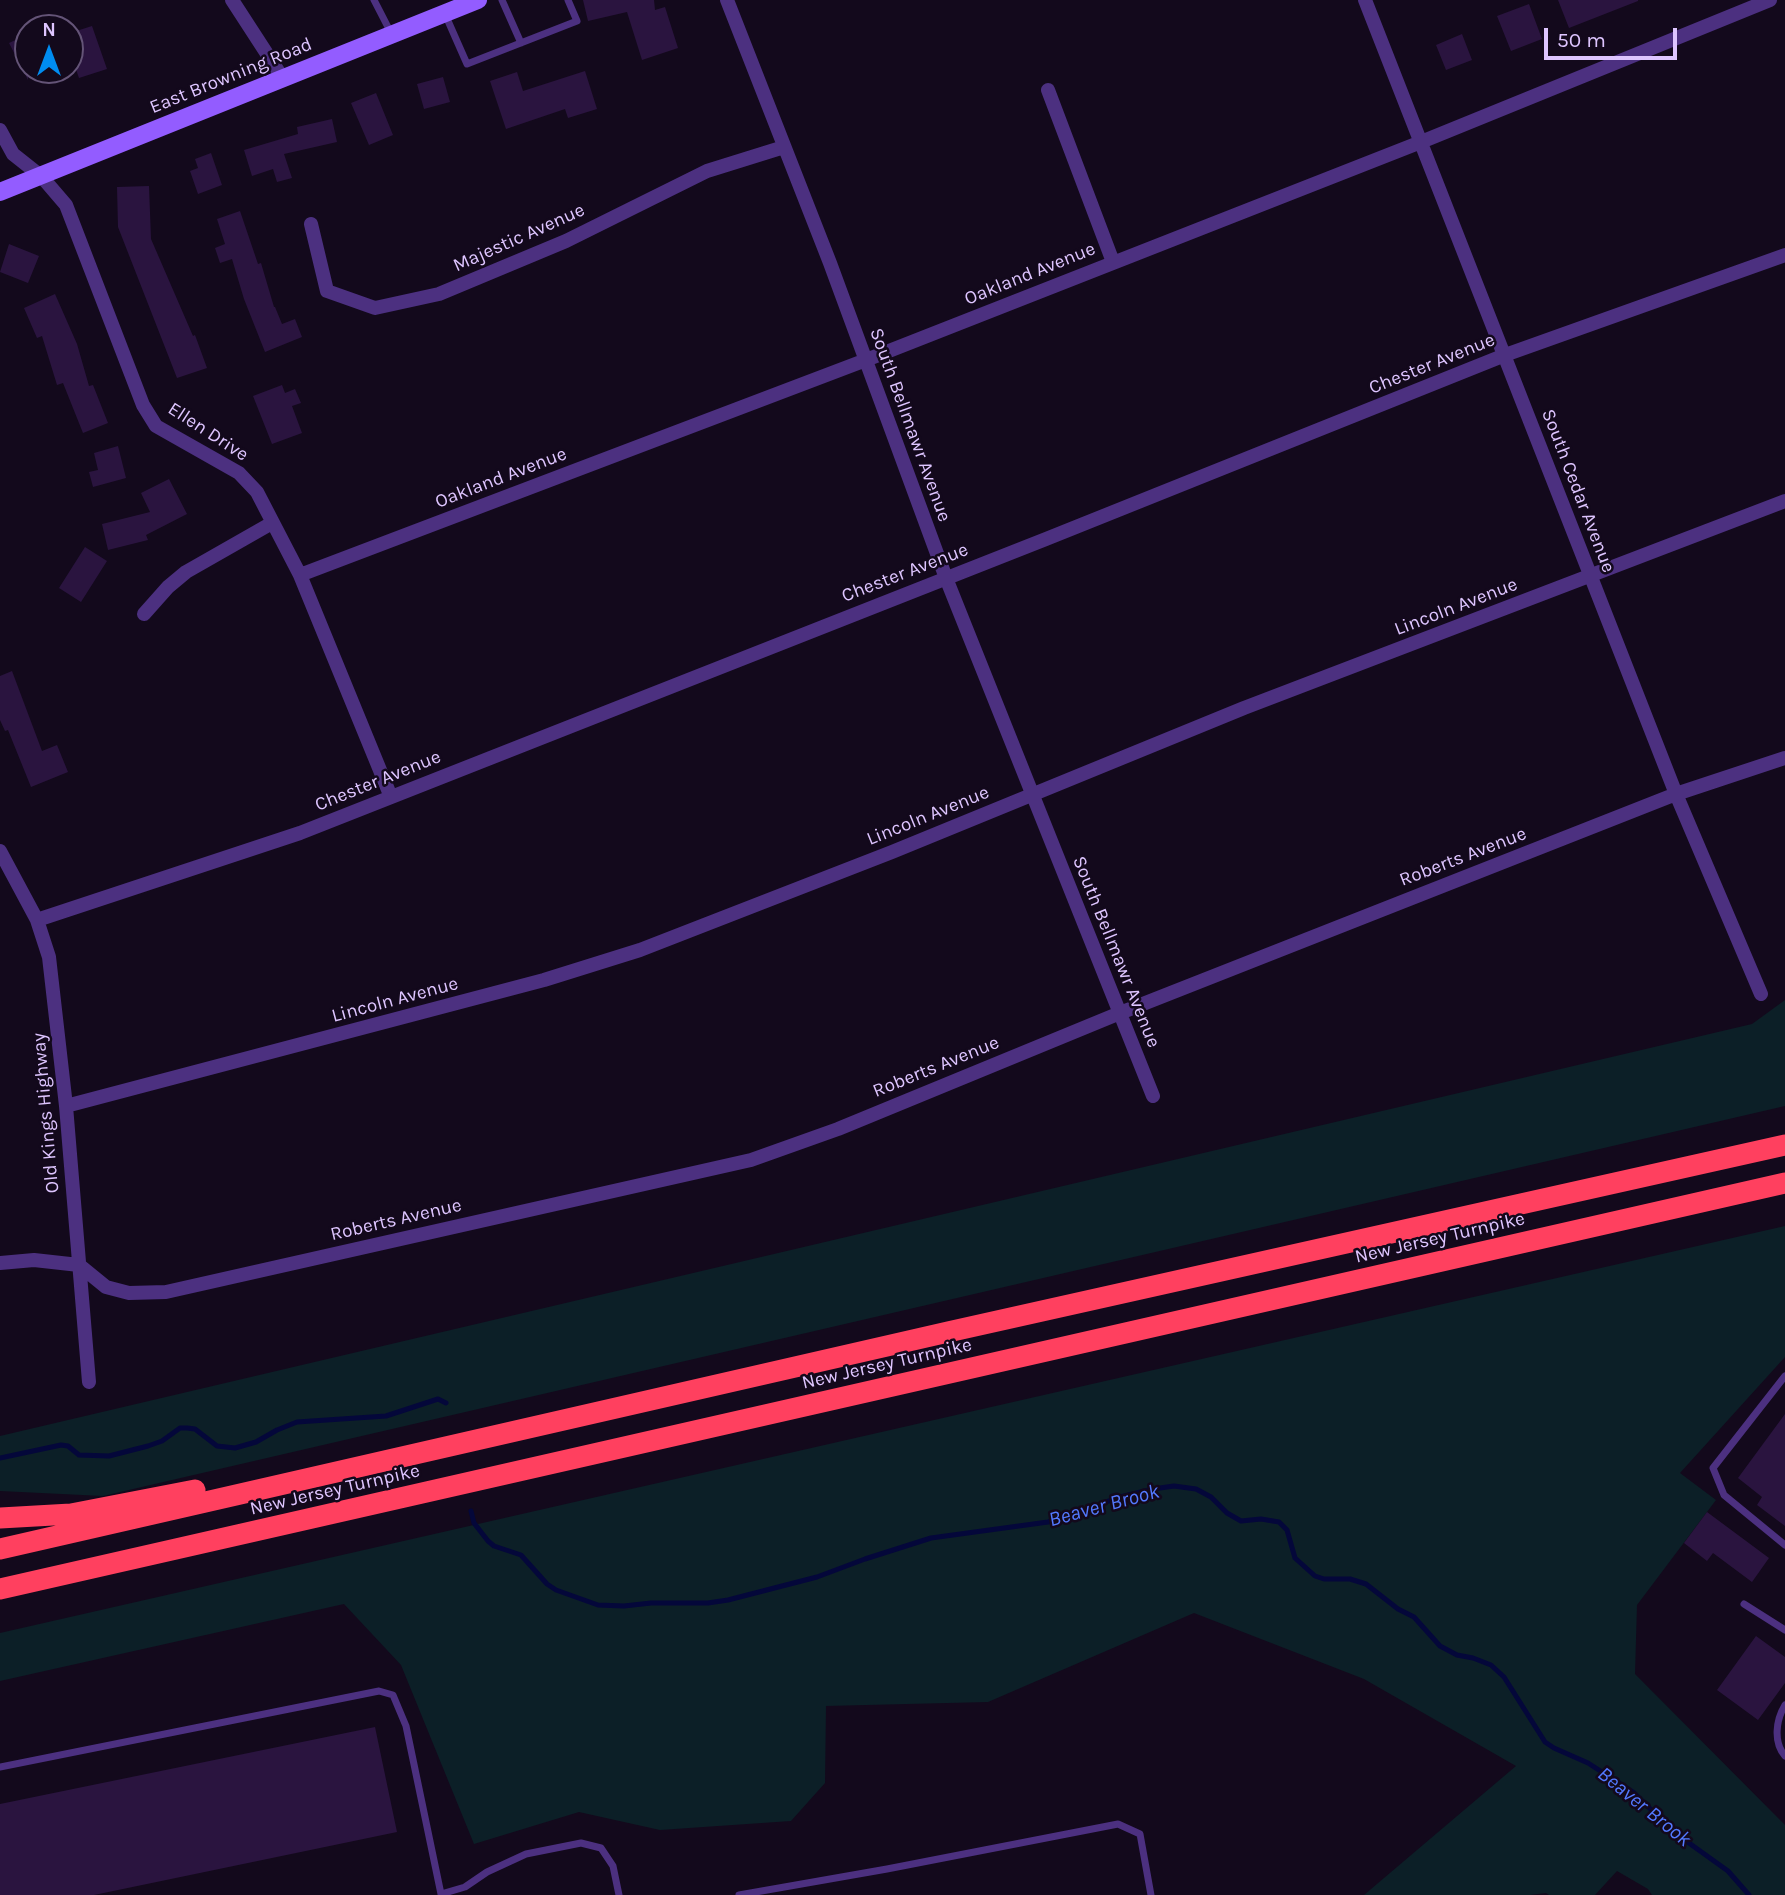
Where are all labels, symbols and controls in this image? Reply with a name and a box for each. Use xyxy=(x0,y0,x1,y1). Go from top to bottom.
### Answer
north arrow xyxy=(14,14,84,84)
scale bar xyxy=(1547,14,1680,58)
text: N xyxy=(42,19,56,41)
text: 50 m xyxy=(1557,28,1606,52)
street label: East Browning Road xyxy=(146,33,316,119)
street label: Majestic Avenue xyxy=(450,199,588,277)
street label: Oakland Avenue xyxy=(961,237,1099,311)
street label: South Bellmawr Avenue xyxy=(864,325,956,525)
street label: Chester Avenue xyxy=(1366,328,1498,400)
street label: Ellen Drive xyxy=(163,398,253,466)
street label: South Cedar Avenue xyxy=(1536,406,1620,576)
street label: Oakland Avenue xyxy=(432,442,570,514)
street label: Chester Avenue xyxy=(839,538,971,608)
street label: Lincoln Avenue xyxy=(1391,573,1521,641)
street label: Chester Avenue xyxy=(312,745,444,817)
street label: Lincoln Avenue xyxy=(863,781,993,851)
street label: Roberts Avenue xyxy=(1396,822,1530,892)
street label: South Bellmawr Avenue xyxy=(1067,853,1165,1051)
street label: Lincoln Avenue xyxy=(329,972,461,1028)
street label: Roberts Avenue xyxy=(870,1031,1002,1103)
street label: Old Kings Highway xyxy=(28,1032,64,1194)
street label: Roberts Avenue xyxy=(328,1194,464,1246)
street label: New Jersey Turnpike xyxy=(1353,1207,1527,1269)
street label: New Jersey Turnpike xyxy=(800,1333,974,1395)
street label: New Jersey Turnpike xyxy=(248,1459,422,1521)
water label: Beaver Brook xyxy=(1046,1479,1162,1533)
water label: Beaver Brook xyxy=(1592,1762,1696,1852)

